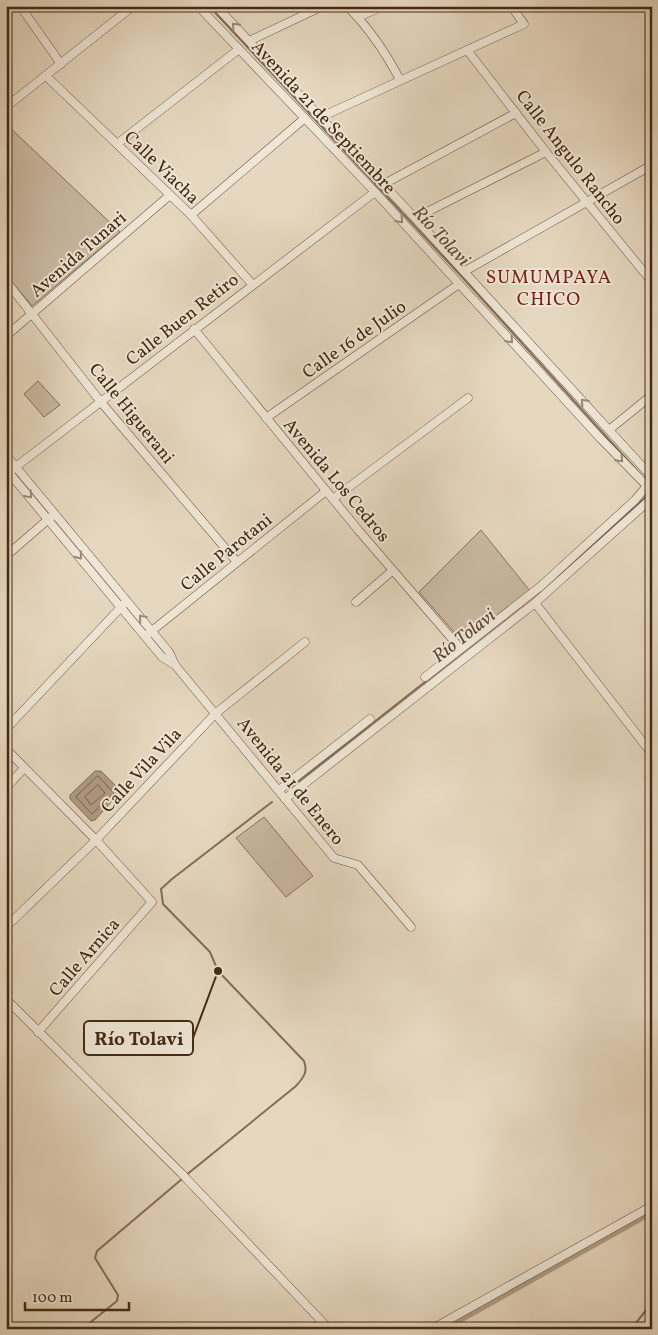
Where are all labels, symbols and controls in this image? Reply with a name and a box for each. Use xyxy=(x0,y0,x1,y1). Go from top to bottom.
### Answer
one-way arrow xyxy=(232,23,241,32)
street label: Avenida 21 de Septiembre xyxy=(245,36,401,200)
street label: Calle Angulo Rancho xyxy=(509,85,630,231)
street label: Calle Viacha xyxy=(118,126,204,211)
water label: Río Tolavi xyxy=(406,200,476,273)
street label: Avenida Tunari xyxy=(25,206,133,304)
one-way arrow xyxy=(394,214,403,223)
district label: SUMUMPAYA CHICO xyxy=(486,265,612,313)
street label: Calle Buen Retiro xyxy=(121,268,245,372)
street label: Calle 16 de Julio xyxy=(298,295,412,385)
one-way arrow xyxy=(504,334,513,343)
street label: Calle Higuerani xyxy=(82,358,179,470)
one-way arrow xyxy=(580,398,589,407)
street label: Avenida Los Cedros xyxy=(277,414,395,548)
one-way arrow xyxy=(614,453,623,462)
one-way arrow xyxy=(23,489,31,498)
street label: Calle Parotani xyxy=(176,508,278,598)
one-way arrow xyxy=(74,550,82,559)
water label: Río Tolavi xyxy=(427,603,502,670)
one-way arrow xyxy=(138,615,147,624)
street label: Avenida 21 de Enero xyxy=(230,713,349,851)
street label: Calle Vila Vila xyxy=(96,723,188,819)
street label: Calle Arnica xyxy=(44,913,126,1003)
callout: Río Tolavi xyxy=(84,1021,193,1055)
text: Río Tolavi xyxy=(94,1027,184,1053)
scale bar xyxy=(25,1280,129,1312)
text: 100 m xyxy=(32,1288,72,1309)

